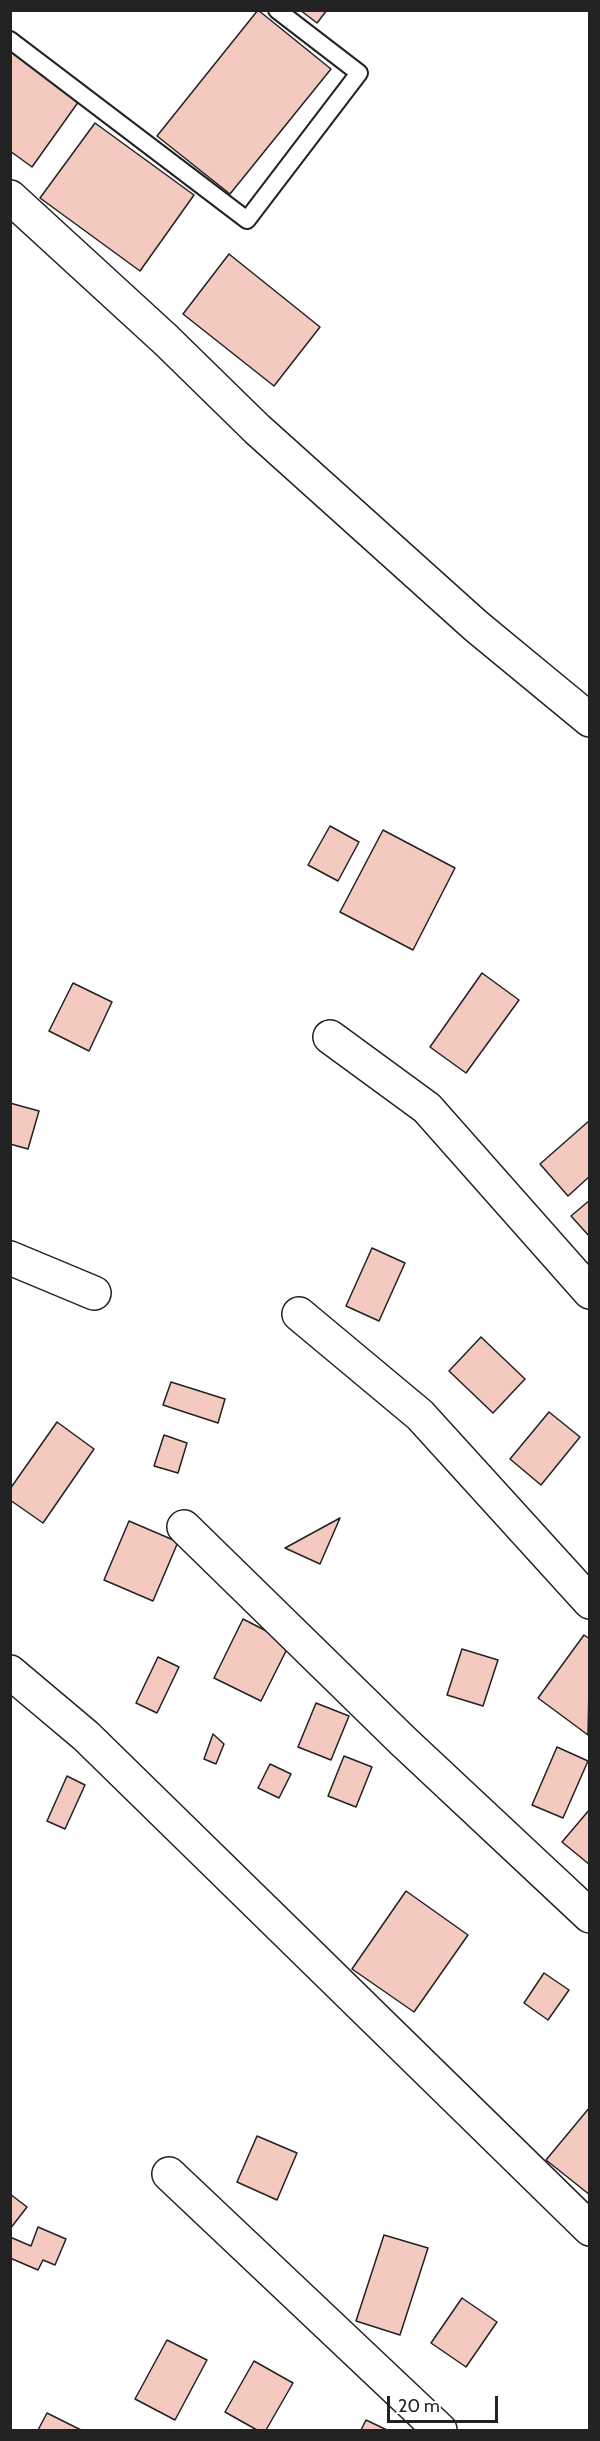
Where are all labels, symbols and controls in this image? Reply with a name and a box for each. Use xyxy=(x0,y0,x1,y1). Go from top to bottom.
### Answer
scale bar xyxy=(390,2384,501,2422)
text: 20 m xyxy=(398,2395,440,2417)

